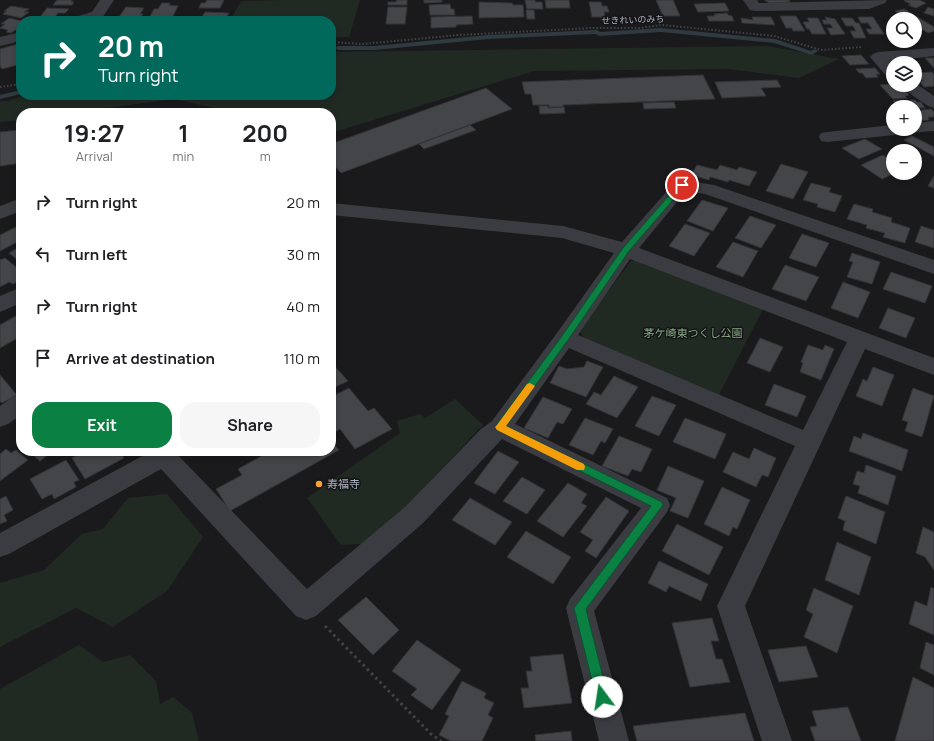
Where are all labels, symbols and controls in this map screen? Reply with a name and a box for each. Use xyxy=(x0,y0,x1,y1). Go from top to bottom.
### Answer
street label: せきれいのみち xyxy=(601,12,665,27)
map controls xyxy=(886,12,922,180)
button: search xyxy=(886,12,922,48)
text: 20 m xyxy=(98,27,164,65)
icon: right xyxy=(32,32,84,84)
button: layers xyxy=(886,56,922,92)
text: Turn right xyxy=(98,63,179,87)
button: + xyxy=(886,100,922,136)
text: 19:27 xyxy=(64,116,125,149)
text: 1 xyxy=(178,116,189,149)
text: 200 xyxy=(242,116,288,149)
button: − xyxy=(886,144,922,180)
text: Arrival xyxy=(76,147,113,165)
text: min xyxy=(173,147,194,165)
text: m xyxy=(260,147,271,165)
pin xyxy=(665,168,699,202)
icon: arrive xyxy=(671,174,693,196)
icon: right xyxy=(32,191,54,213)
text: Turn right xyxy=(66,192,137,213)
text: 20 m xyxy=(287,192,320,213)
icon: left xyxy=(32,243,54,265)
text: Turn left xyxy=(66,244,128,265)
text: 30 m xyxy=(287,244,320,265)
icon: right xyxy=(32,295,54,317)
text: Turn right xyxy=(66,296,137,317)
text: 40 m xyxy=(286,296,320,317)
park label: 茅ケ崎東つくし公園 xyxy=(644,325,743,340)
icon: arrive xyxy=(32,347,54,369)
text: Arrive at destination xyxy=(66,348,215,369)
text: 110 m xyxy=(283,348,320,369)
button: Exit xyxy=(32,402,172,448)
button: Share xyxy=(180,402,320,448)
place label: 寿福寺 xyxy=(327,476,360,491)
marker: 寿福寺 xyxy=(314,479,324,489)
position arrow xyxy=(581,676,623,718)

